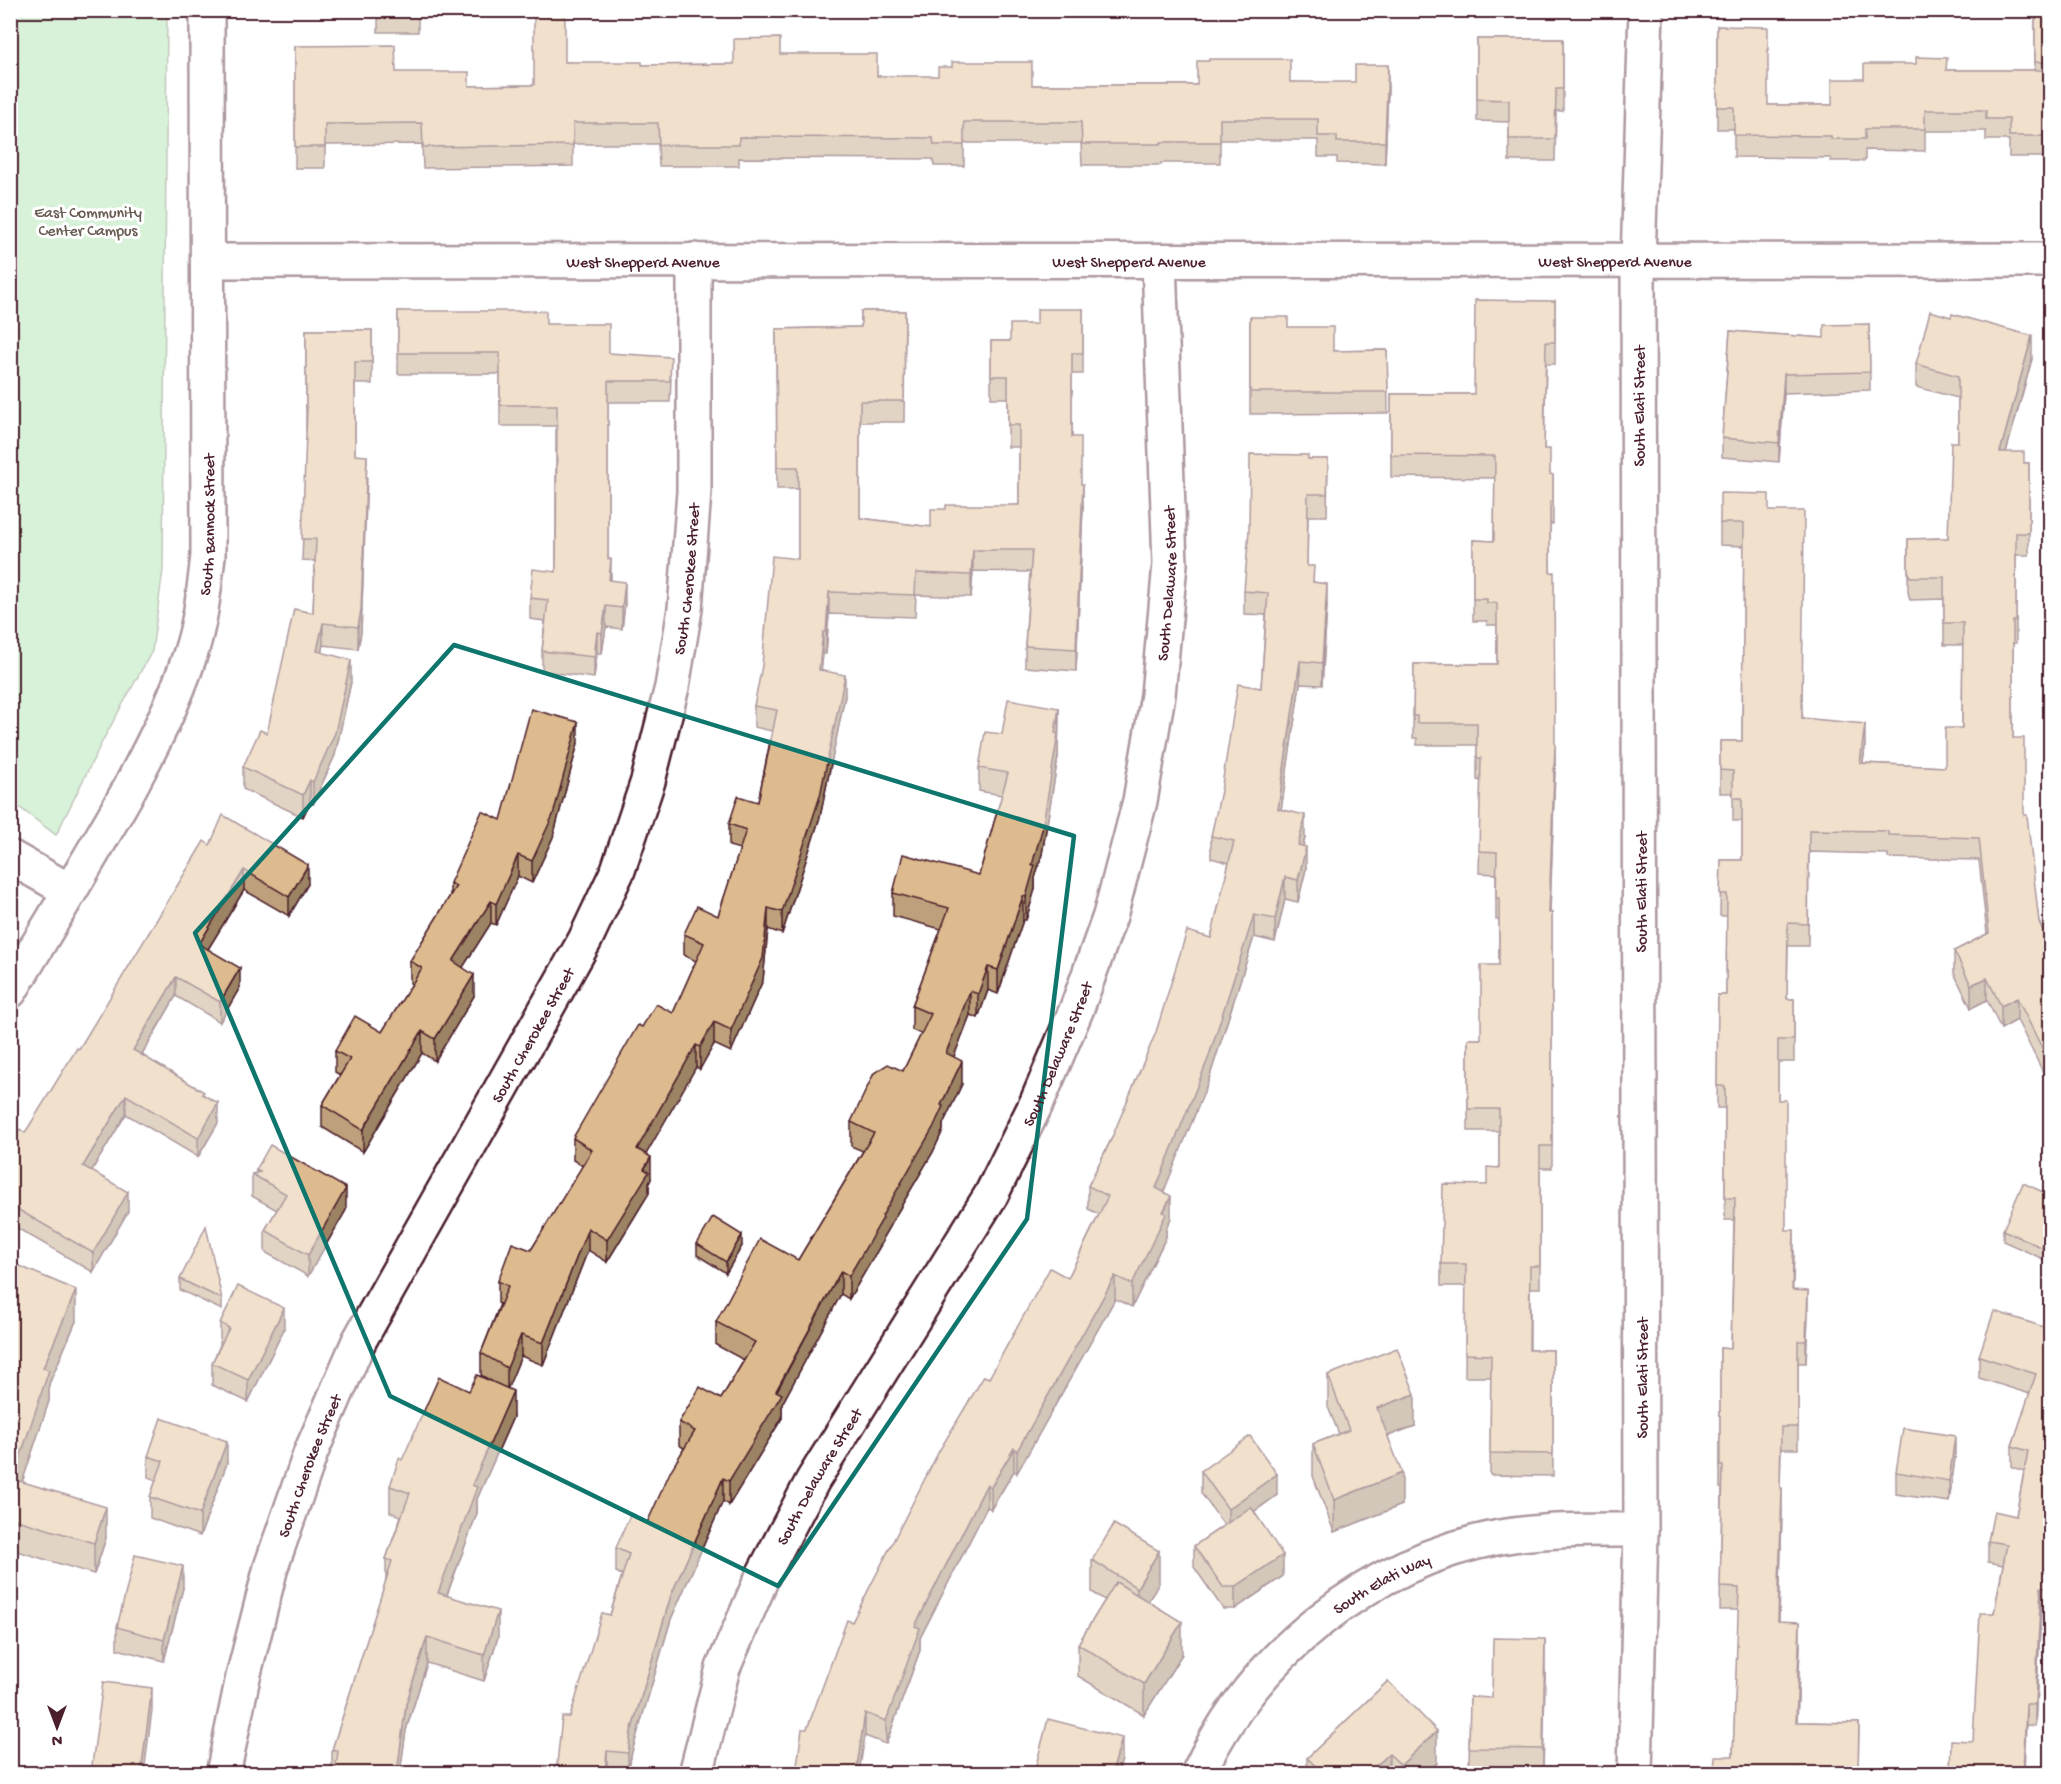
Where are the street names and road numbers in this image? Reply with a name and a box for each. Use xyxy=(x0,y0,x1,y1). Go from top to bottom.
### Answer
street label: West Shepperd Avenue xyxy=(1052,254,1206,274)
street label: West Shepperd Avenue xyxy=(1538,254,1692,273)
street label: West Shepperd Avenue xyxy=(566,255,720,274)
street label: South Elati Street xyxy=(1632,344,1651,466)
street label: South Bannock Street xyxy=(197,452,221,597)
street label: South Cherokee Street xyxy=(672,501,706,656)
street label: South Delaware Street xyxy=(1155,504,1183,662)
street label: South Elati Street xyxy=(1634,830,1653,952)
street label: South Cherokee Street xyxy=(489,964,581,1107)
street label: South Delaware Street xyxy=(1020,979,1099,1130)
street label: South Elati Street xyxy=(1635,1316,1654,1438)
street label: South Cherokee Street xyxy=(276,1391,348,1541)
street label: South Delaware Street xyxy=(774,1405,869,1549)
street label: South Elati Way xyxy=(1331,1552,1434,1620)

